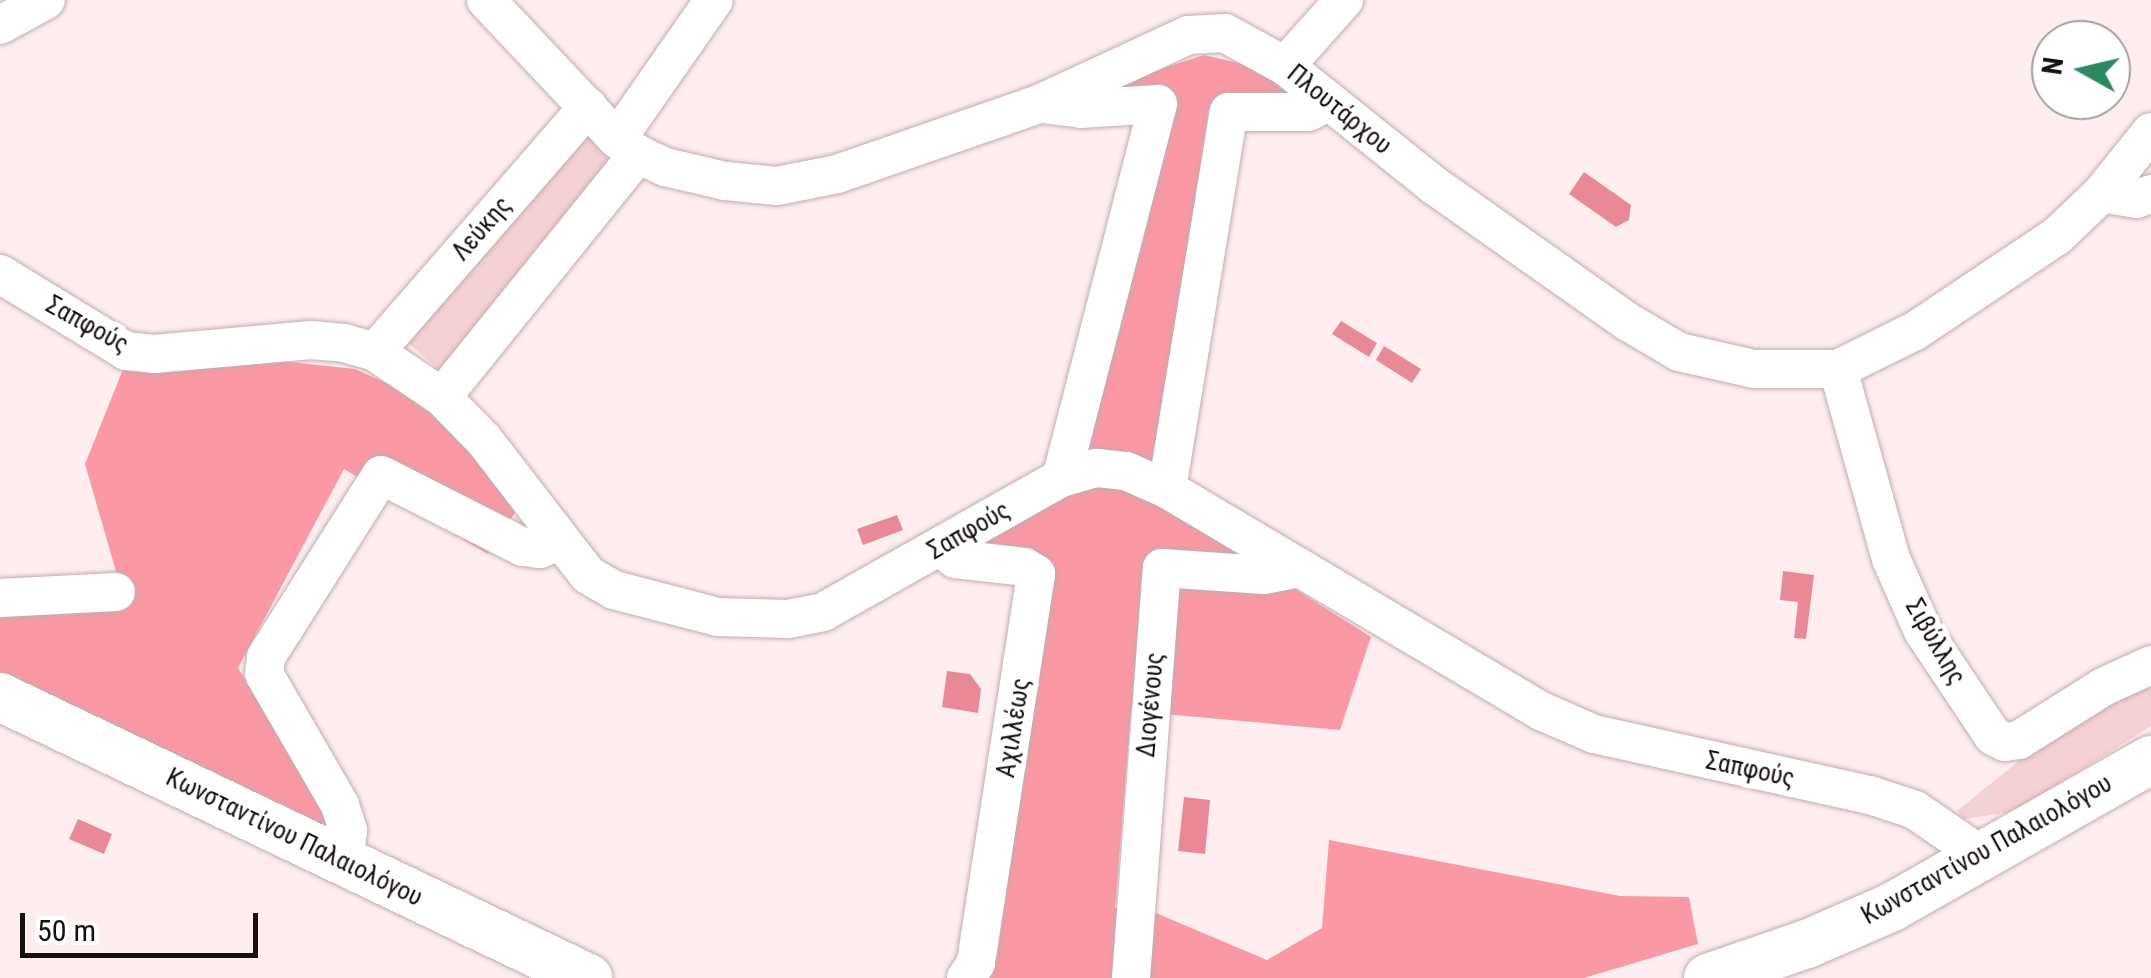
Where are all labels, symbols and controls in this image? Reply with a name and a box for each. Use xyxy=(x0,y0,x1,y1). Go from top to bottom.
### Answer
north arrow xyxy=(2031,20,2131,120)
text: N xyxy=(2035,55,2070,77)
street label: Πλουτάρχου xyxy=(1281,59,1397,161)
street label: Λεύκης xyxy=(446,191,518,267)
street label: Σαπφούς xyxy=(40,290,134,360)
street label: Σαπφούς xyxy=(923,496,1015,566)
street label: Σιβύλλης xyxy=(1899,594,1971,690)
street label: Διογένους xyxy=(1131,651,1171,759)
street label: Αχιλλέως xyxy=(991,676,1037,780)
street label: Σαπφούς xyxy=(1703,746,1797,794)
street label: Κωνσταντίνου Παλαιολόγου xyxy=(161,763,427,913)
street label: Κωνσταντίνου Παλαιολόγου xyxy=(1857,769,2117,931)
scale bar xyxy=(25,893,262,955)
text: 50 m xyxy=(37,913,96,948)

